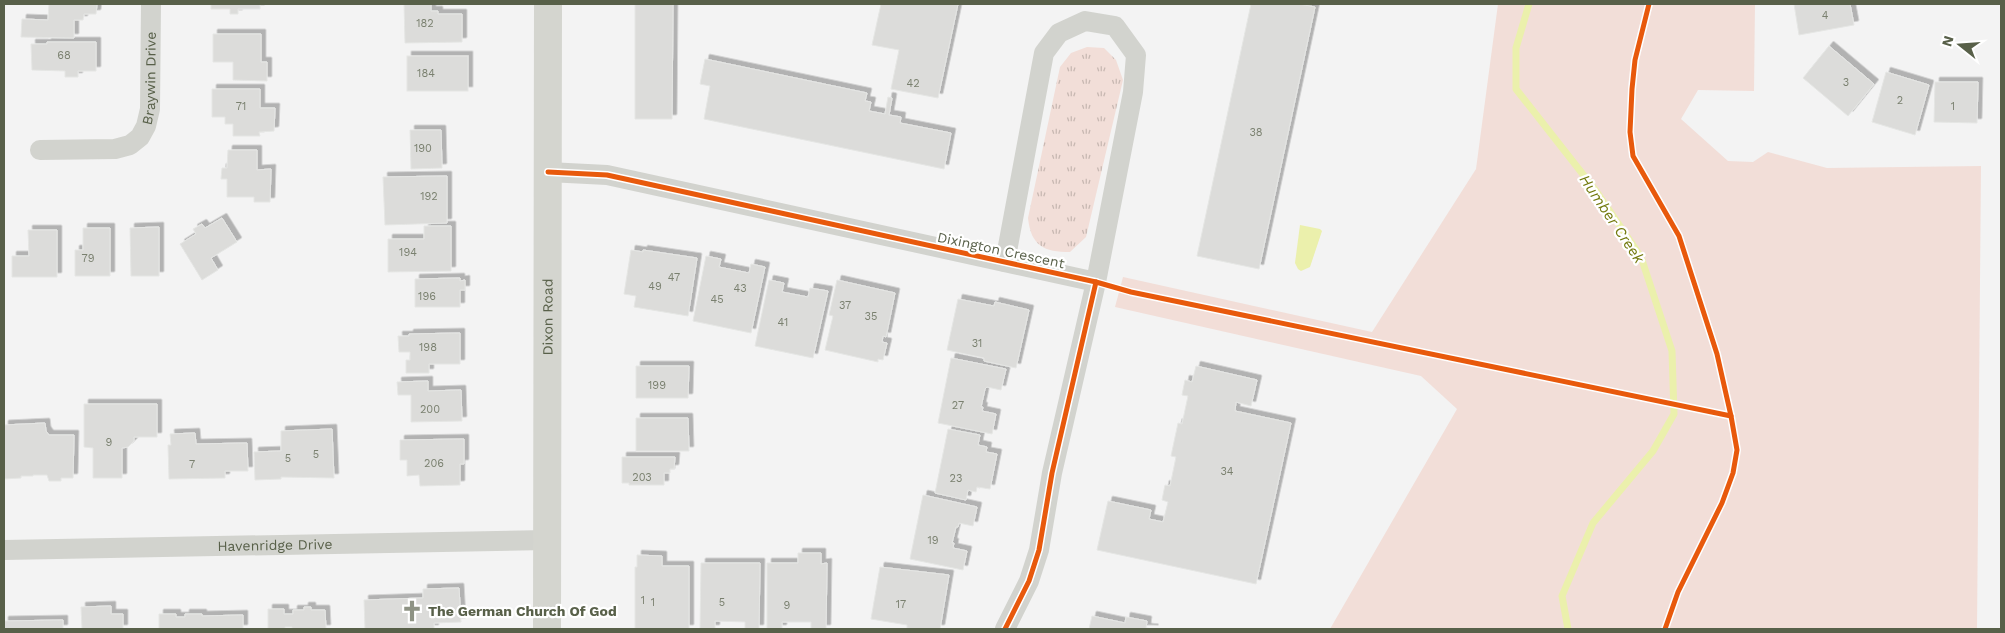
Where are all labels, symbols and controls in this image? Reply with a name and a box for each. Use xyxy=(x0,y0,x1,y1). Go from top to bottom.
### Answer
house number: 4 xyxy=(1822,9,1829,22)
house number: 182 xyxy=(416,17,434,30)
north arrow xyxy=(1935,20,1985,70)
street label: Braywin Drive xyxy=(139,32,159,126)
text: N xyxy=(1938,34,1957,48)
house number: 68 xyxy=(57,49,71,62)
house number: 184 xyxy=(417,67,435,80)
house number: 3 xyxy=(1843,76,1849,89)
house number: 42 xyxy=(906,77,920,90)
house number: 2 xyxy=(1897,94,1903,107)
house number: 71 xyxy=(236,100,246,113)
house number: 1 xyxy=(1951,100,1955,113)
house number: 38 xyxy=(1249,126,1263,139)
house number: 190 xyxy=(414,142,432,155)
water label: Humber Creek xyxy=(1576,171,1649,267)
house number: 192 xyxy=(420,190,438,203)
street label: Dixington Crescent xyxy=(936,229,1066,271)
house number: 194 xyxy=(399,246,417,259)
house number: 79 xyxy=(82,252,95,265)
house number: 47 xyxy=(668,271,680,284)
street label: Dixon Road xyxy=(539,278,556,356)
house number: 49 xyxy=(648,280,662,293)
house number: 43 xyxy=(733,282,747,295)
house number: 196 xyxy=(418,290,436,303)
house number: 45 xyxy=(710,293,724,306)
house number: 37 xyxy=(839,299,851,312)
house number: 35 xyxy=(865,310,877,323)
house number: 41 xyxy=(778,316,788,329)
house number: 31 xyxy=(972,337,982,350)
house number: 198 xyxy=(419,341,437,354)
house number: 199 xyxy=(648,379,666,392)
house number: 27 xyxy=(952,399,964,412)
house number: 200 xyxy=(420,403,440,416)
house number: 9 xyxy=(106,436,113,449)
house number: 5 xyxy=(313,448,319,461)
house number: 5 xyxy=(285,452,291,465)
house number: 206 xyxy=(424,457,444,470)
house number: 7 xyxy=(189,458,195,471)
house number: 34 xyxy=(1220,465,1234,478)
house number: 203 xyxy=(632,471,652,484)
house number: 23 xyxy=(950,472,962,485)
house number: 19 xyxy=(927,534,939,547)
street label: Havenridge Drive xyxy=(217,536,333,554)
house number: 1 xyxy=(641,594,645,607)
house number: 1 xyxy=(651,596,655,609)
house number: 5 xyxy=(719,596,725,609)
church icon: The German Church Of God xyxy=(399,598,425,624)
house number: 17 xyxy=(896,598,906,611)
house number: 9 xyxy=(784,599,791,612)
place label: The German Church Of God xyxy=(428,603,617,619)

